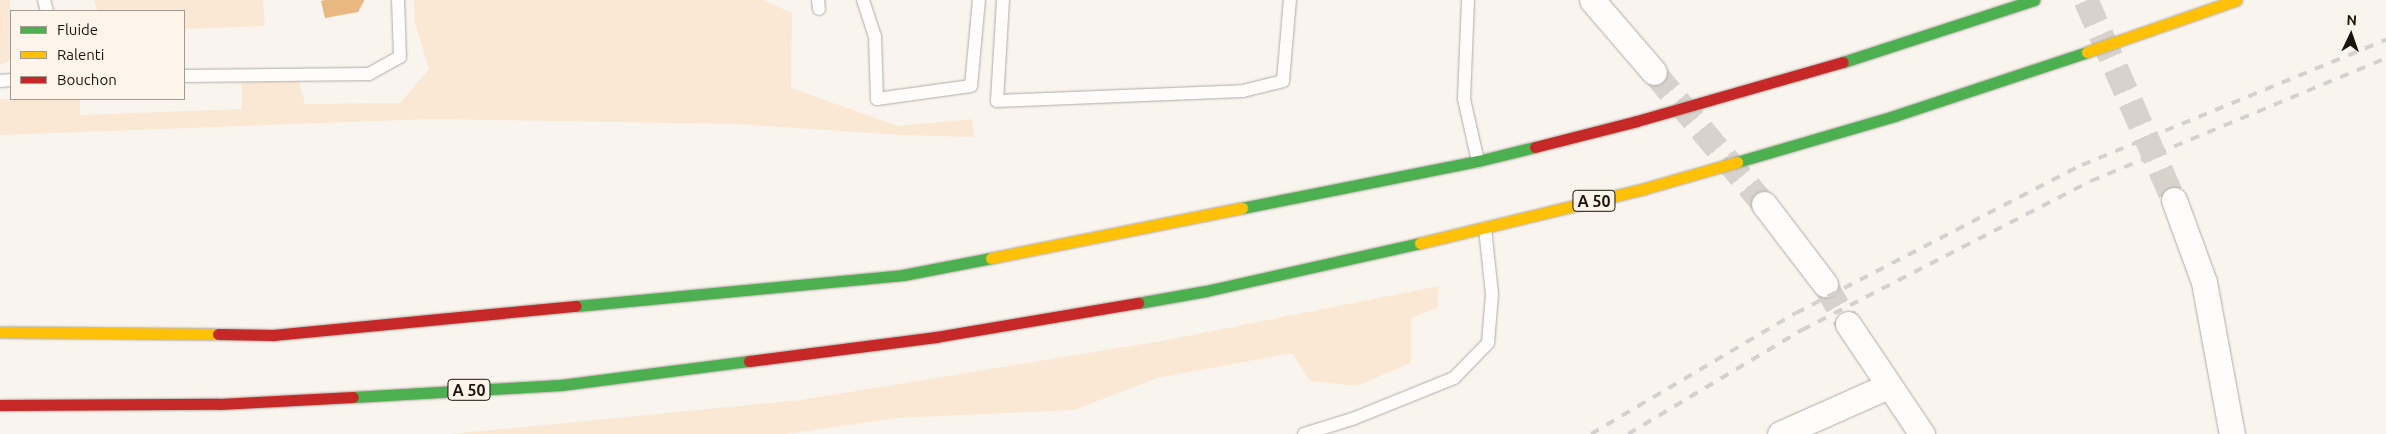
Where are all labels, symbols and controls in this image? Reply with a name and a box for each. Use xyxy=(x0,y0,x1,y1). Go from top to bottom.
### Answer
legend xyxy=(10,10,185,100)
north arrow xyxy=(2326,10,2376,60)
text: N xyxy=(2346,12,2357,28)
text: Fluide xyxy=(57,21,98,38)
text: Ralenti xyxy=(57,46,104,63)
text: Bouchon xyxy=(57,71,117,88)
road number: A 50 xyxy=(1572,188,1616,215)
road number: A 50 xyxy=(446,376,492,404)

